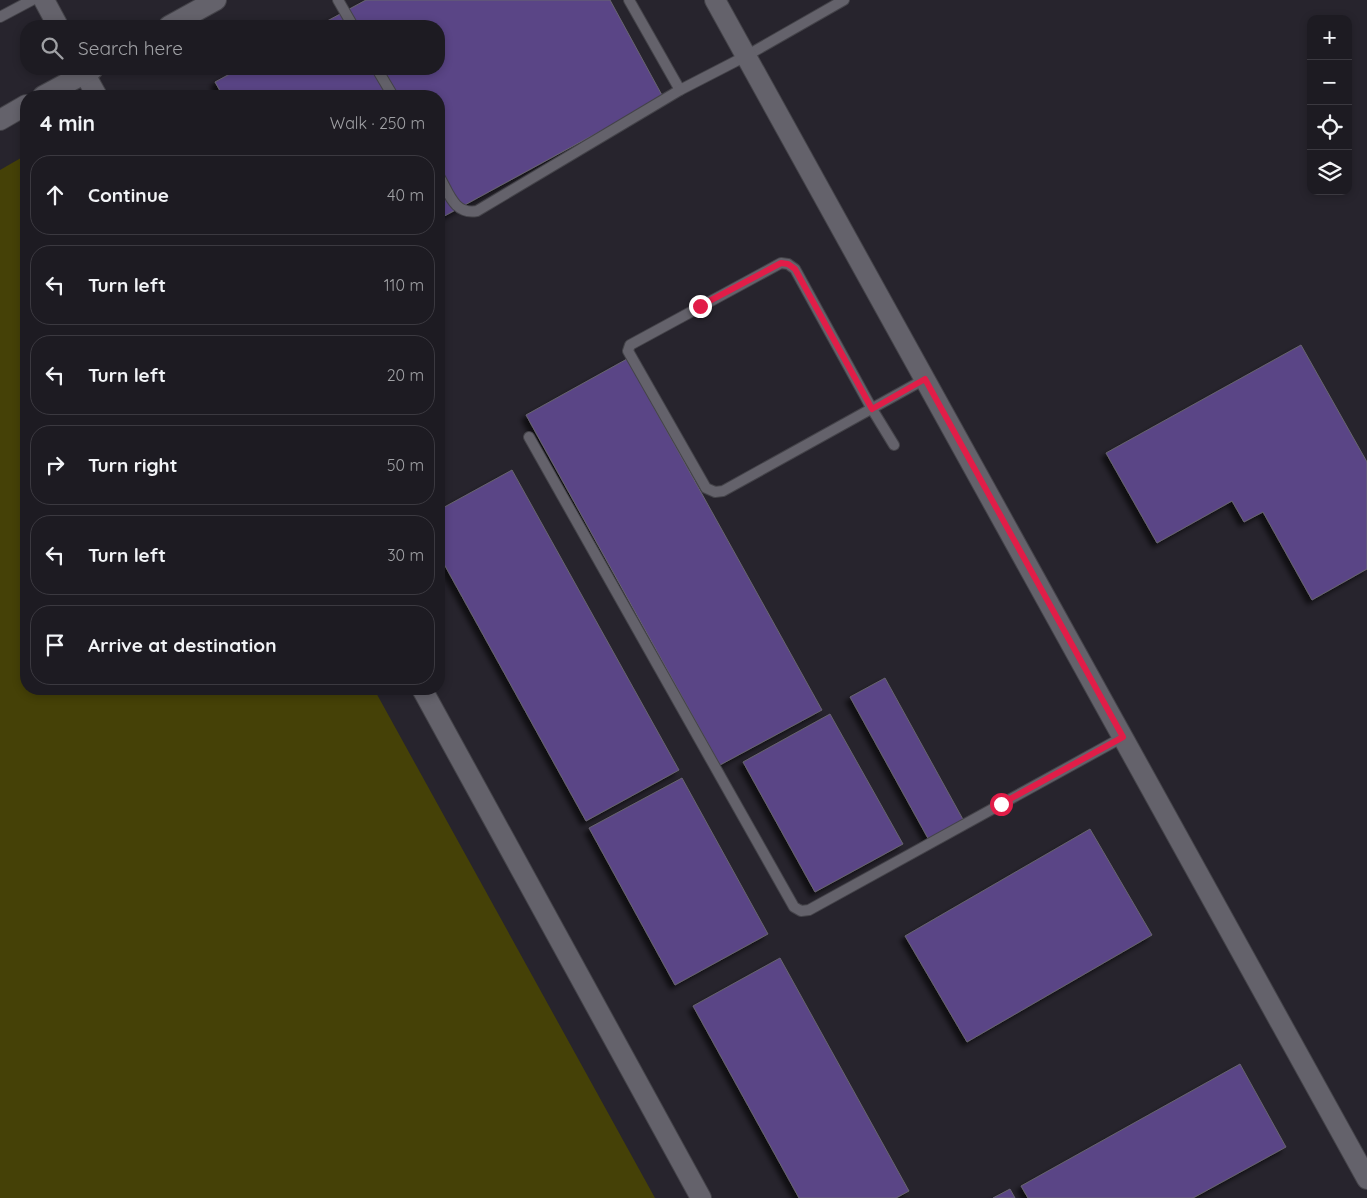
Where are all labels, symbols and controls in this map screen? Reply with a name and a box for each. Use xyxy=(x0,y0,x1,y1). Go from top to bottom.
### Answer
map controls xyxy=(1307,15,1352,195)
button: + xyxy=(1307,15,1352,60)
search box xyxy=(20,20,445,75)
icon: search xyxy=(38,34,66,62)
text: Search here xyxy=(78,36,183,60)
button: − xyxy=(1307,60,1352,105)
button: locate xyxy=(1307,105,1352,150)
text: 4 min xyxy=(40,110,95,136)
text: Walk · 250 m xyxy=(330,113,425,133)
button: layers xyxy=(1307,150,1352,195)
icon: ahead xyxy=(41,181,69,209)
text: Continue xyxy=(88,183,169,207)
text: 40 m xyxy=(387,185,424,205)
icon: left xyxy=(41,271,69,299)
text: Turn left xyxy=(88,273,166,297)
text: 110 m xyxy=(384,275,424,295)
route end xyxy=(689,295,712,318)
icon: left xyxy=(41,361,69,389)
text: Turn left xyxy=(88,363,166,387)
text: 20 m xyxy=(387,365,424,385)
icon: right xyxy=(41,451,69,479)
text: Turn right xyxy=(88,453,177,477)
text: 50 m xyxy=(387,455,424,475)
icon: left xyxy=(41,541,69,569)
text: Turn left xyxy=(88,543,166,567)
text: 30 m xyxy=(387,545,424,565)
icon: arrive xyxy=(41,631,69,659)
text: Arrive at destination xyxy=(88,633,277,657)
route start xyxy=(990,793,1013,816)

